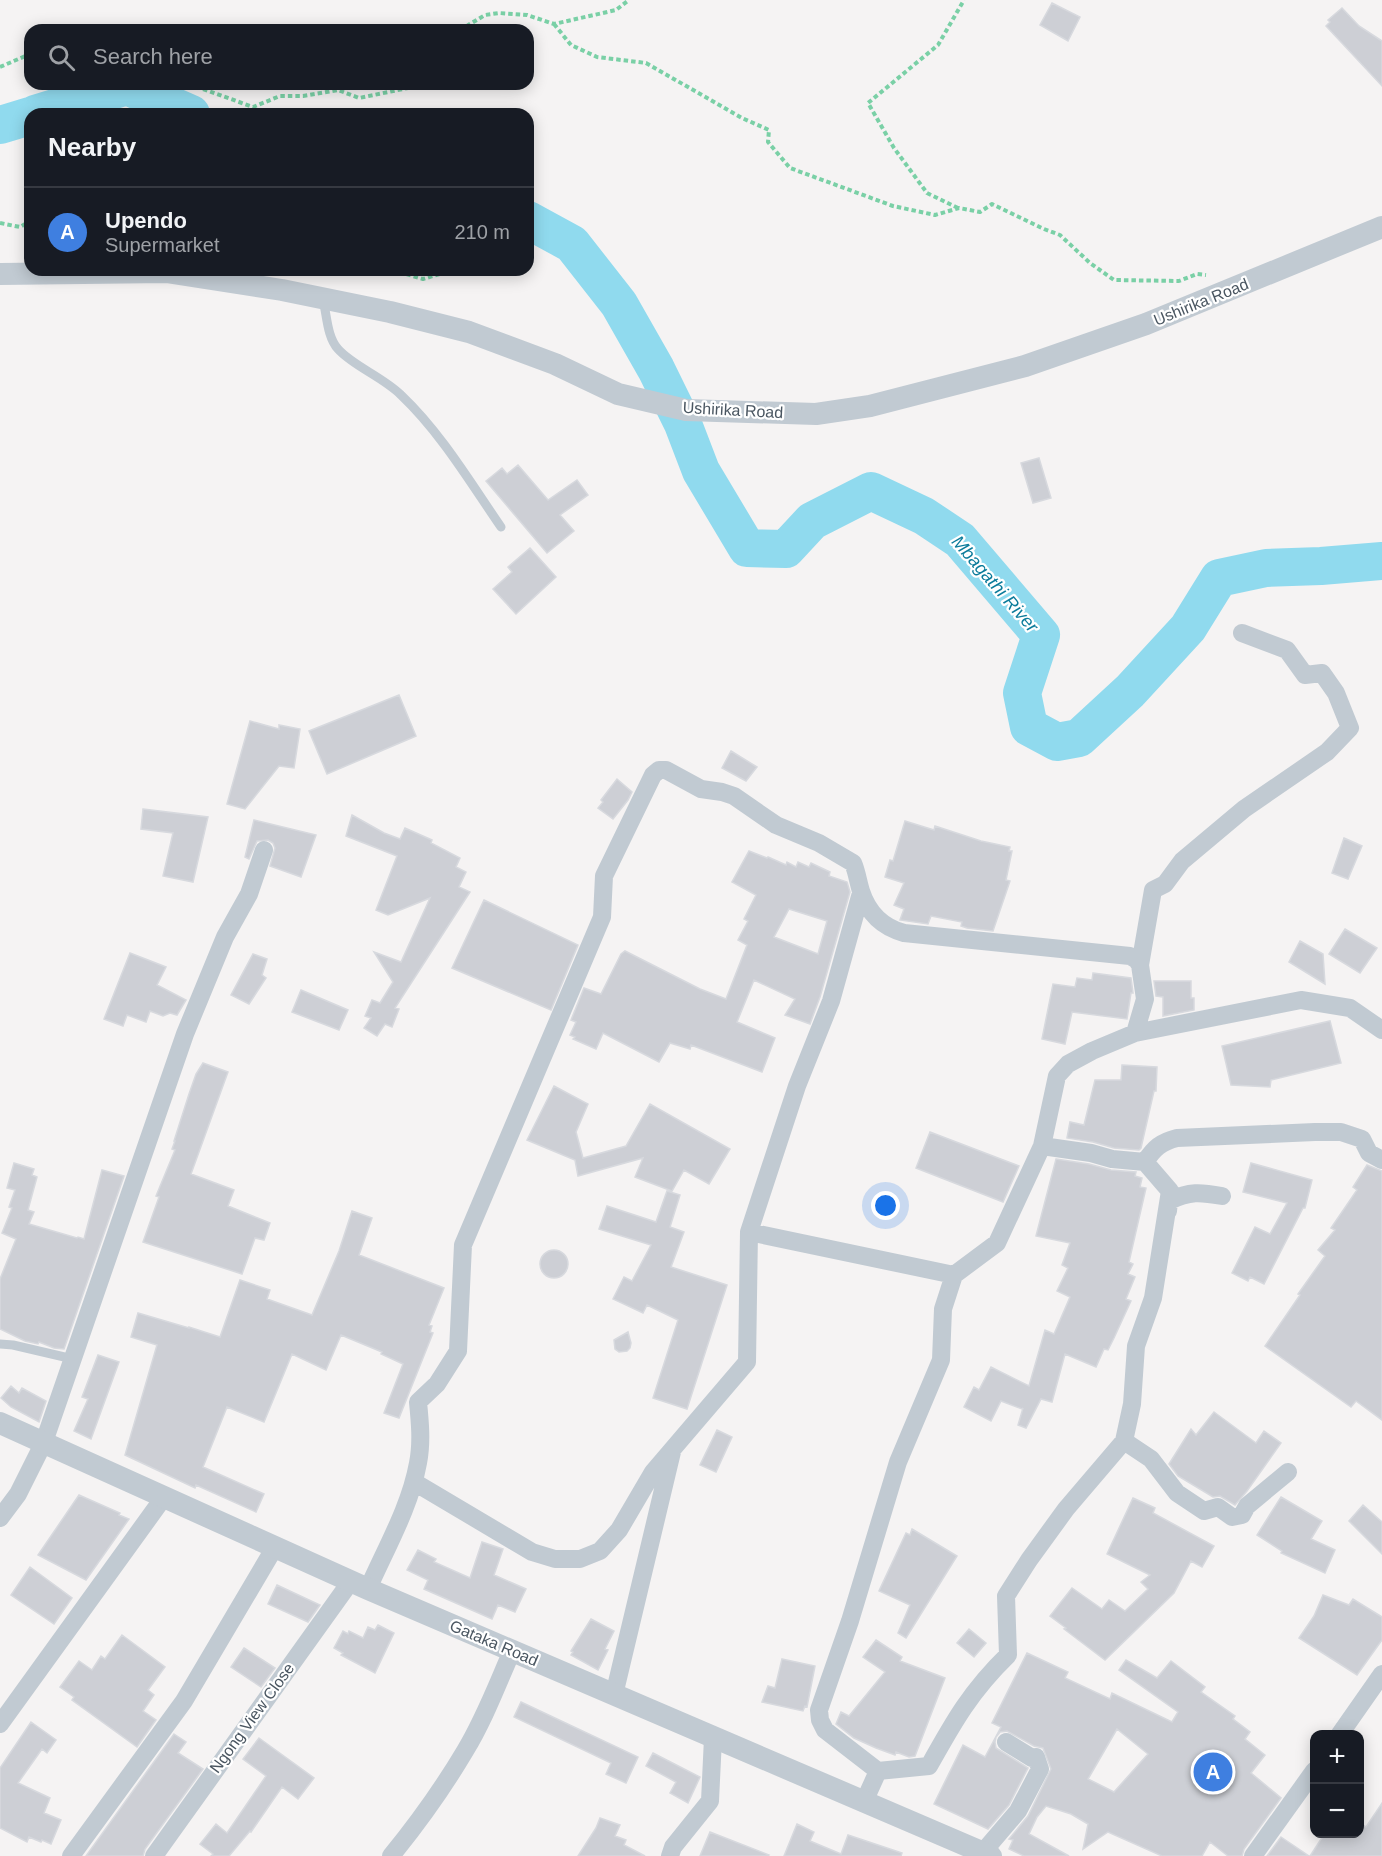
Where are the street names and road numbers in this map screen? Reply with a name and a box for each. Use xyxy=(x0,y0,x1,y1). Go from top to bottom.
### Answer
street label: Ushirika Road xyxy=(1151,275,1251,329)
street label: Ushirika Road xyxy=(682,399,784,421)
street label: Gataka Road xyxy=(447,1617,541,1669)
street label: Ngong View Close xyxy=(207,1660,298,1776)

